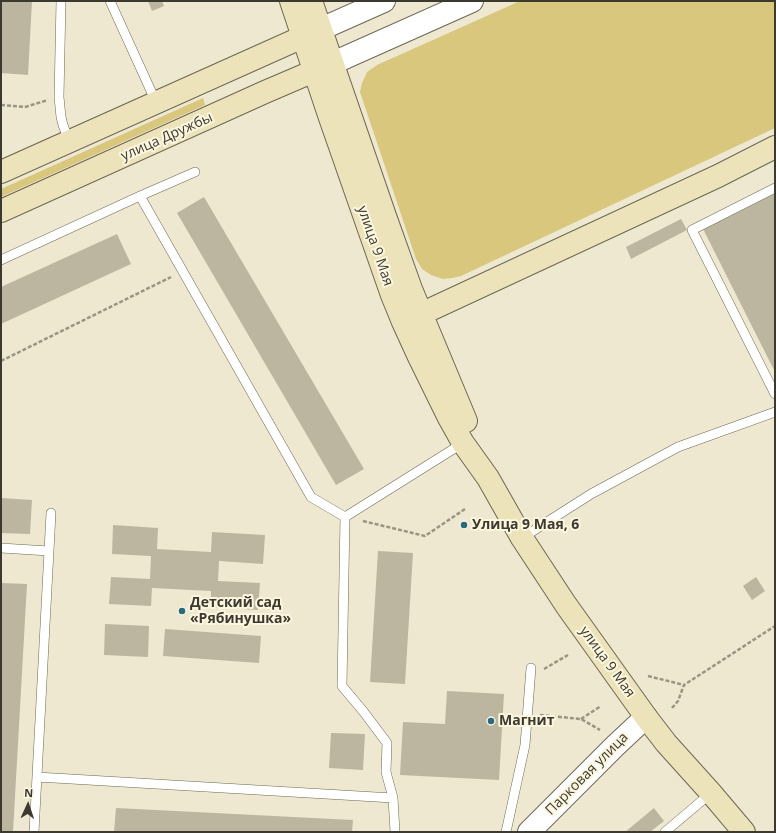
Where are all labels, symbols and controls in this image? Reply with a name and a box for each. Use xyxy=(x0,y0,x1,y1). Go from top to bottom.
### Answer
street label: улица Дружбы xyxy=(119,109,215,165)
street label: улица 9 Мая xyxy=(353,204,397,288)
place label: Улица 9 Мая, 6 xyxy=(472,517,579,533)
marker: Улица 9 Мая, 6 xyxy=(459,520,469,530)
place label: Детский сад «Рябинушка» xyxy=(190,595,291,628)
marker: Детский сад «Рябинушка» xyxy=(177,606,187,616)
street label: улица 9 Мая xyxy=(576,623,638,701)
place label: Магнит xyxy=(499,713,554,729)
marker: Магнит xyxy=(486,716,496,726)
street label: Парковая улица xyxy=(542,729,632,819)
north arrow xyxy=(8,785,48,825)
text: N xyxy=(24,785,34,800)

